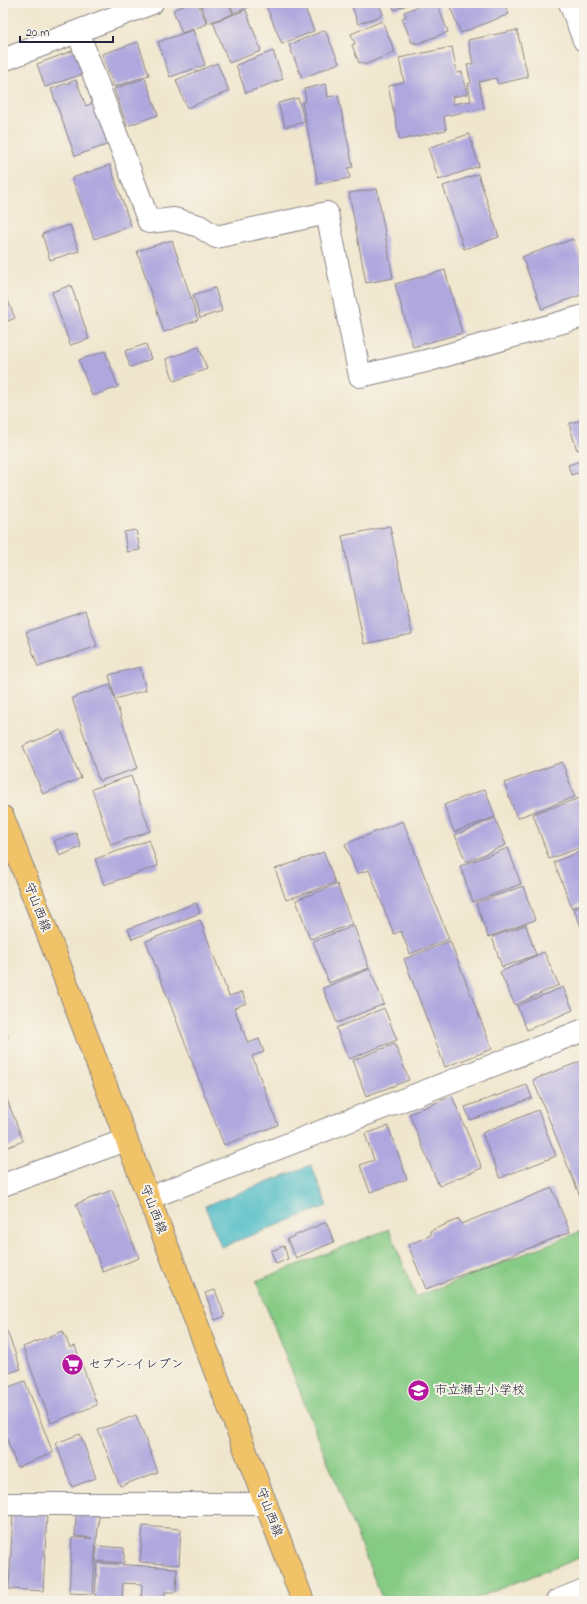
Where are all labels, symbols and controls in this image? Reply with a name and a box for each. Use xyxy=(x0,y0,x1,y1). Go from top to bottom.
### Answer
scale bar xyxy=(20,18,113,44)
text: 20 m xyxy=(26,24,49,42)
street label: 守山西線 xyxy=(19,879,56,936)
street label: 守山西線 xyxy=(135,1181,172,1238)
supermarket icon: セブン-イレブン xyxy=(60,1351,86,1377)
place label: セブン-イレブン xyxy=(88,1355,184,1374)
school or university icon: 市立瀬古小学校 xyxy=(406,1377,432,1403)
place label: 市立瀬古小学校 xyxy=(434,1381,525,1400)
street label: 守山西線 xyxy=(251,1484,288,1541)

